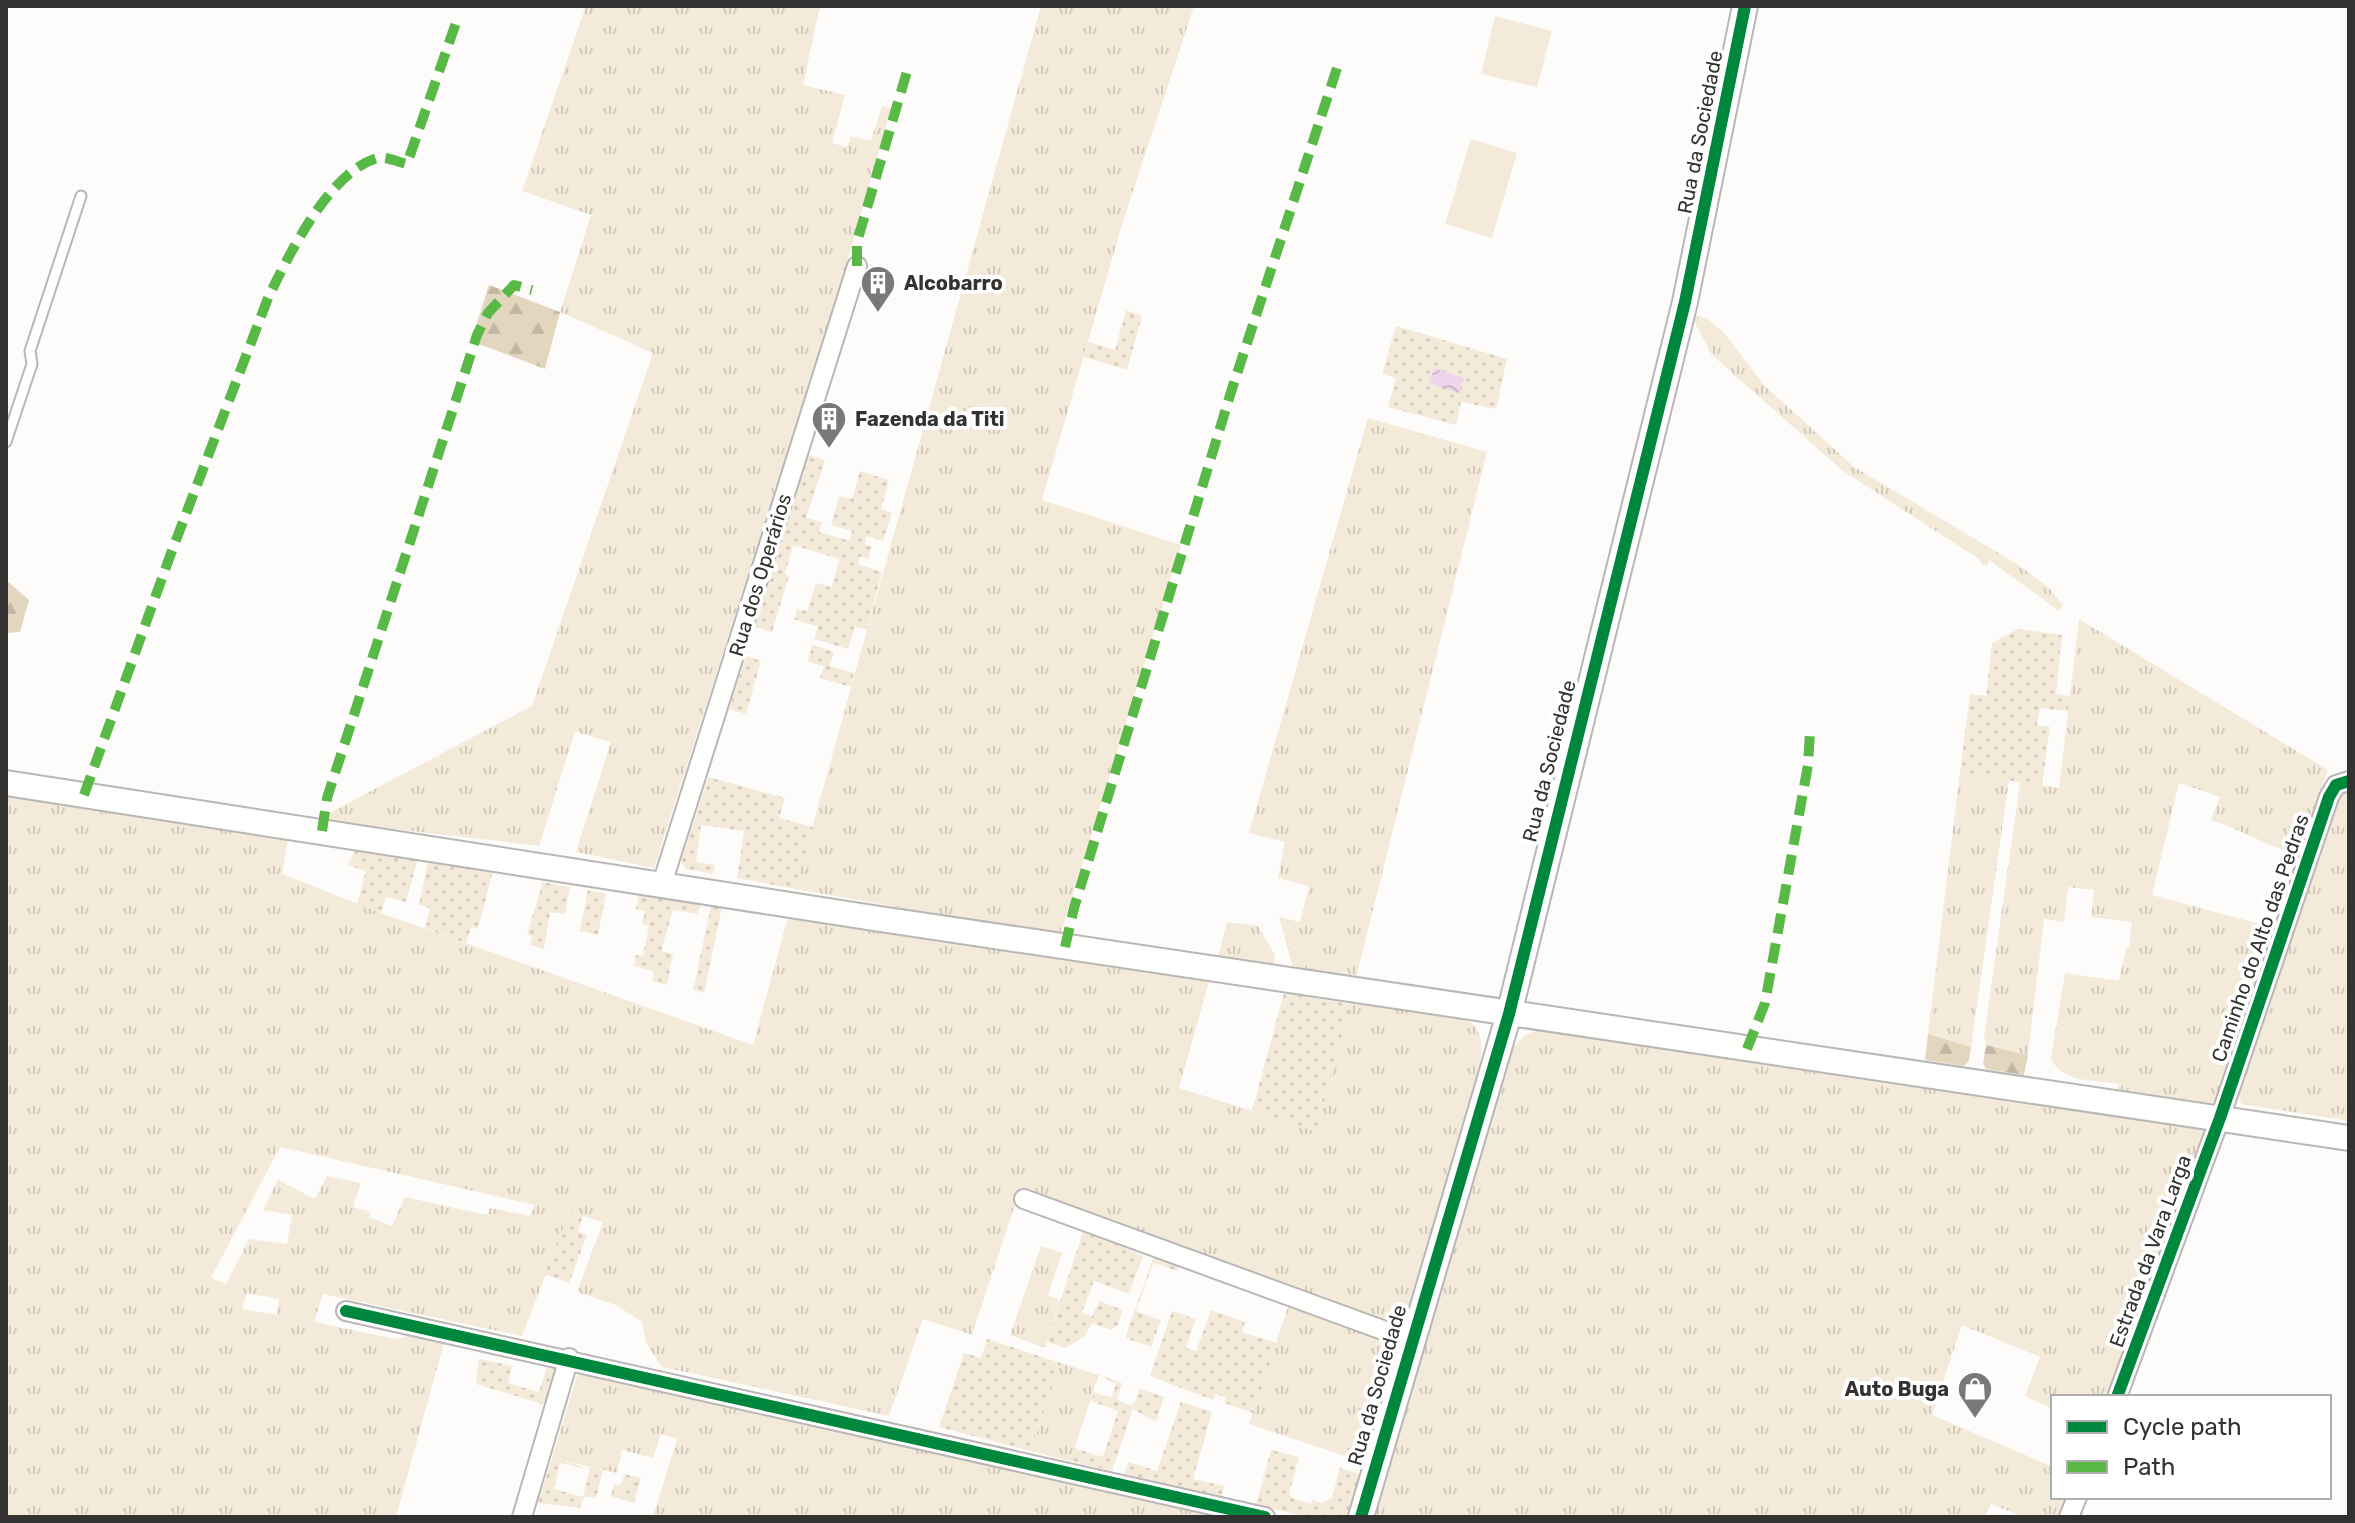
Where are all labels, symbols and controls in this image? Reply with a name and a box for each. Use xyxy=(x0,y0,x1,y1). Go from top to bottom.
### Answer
street label: Rua da Sociedade xyxy=(1672,48,1728,216)
building icon: Alcobarro xyxy=(859,264,897,314)
place label: Alcobarro xyxy=(904,271,1003,295)
building icon: Fazenda da Titi xyxy=(810,400,848,450)
place label: Fazenda da Titi xyxy=(855,407,1005,431)
street label: Rua dos Operários xyxy=(724,491,796,659)
street label: Rua da Sociedade xyxy=(1517,678,1581,844)
street label: Caminho do Alto das Pedras xyxy=(2206,811,2314,1065)
street label: Estrada da Vara Larga xyxy=(2104,1152,2196,1350)
street label: Rua da Sociedade xyxy=(1343,1302,1411,1468)
shop icon: Auto Buga xyxy=(1956,1370,1994,1420)
place label: Auto Buga xyxy=(1845,1377,1949,1401)
legend xyxy=(2051,1395,2331,1499)
text: Cycle path xyxy=(2123,1413,2242,1441)
text: Path xyxy=(2123,1453,2175,1481)

